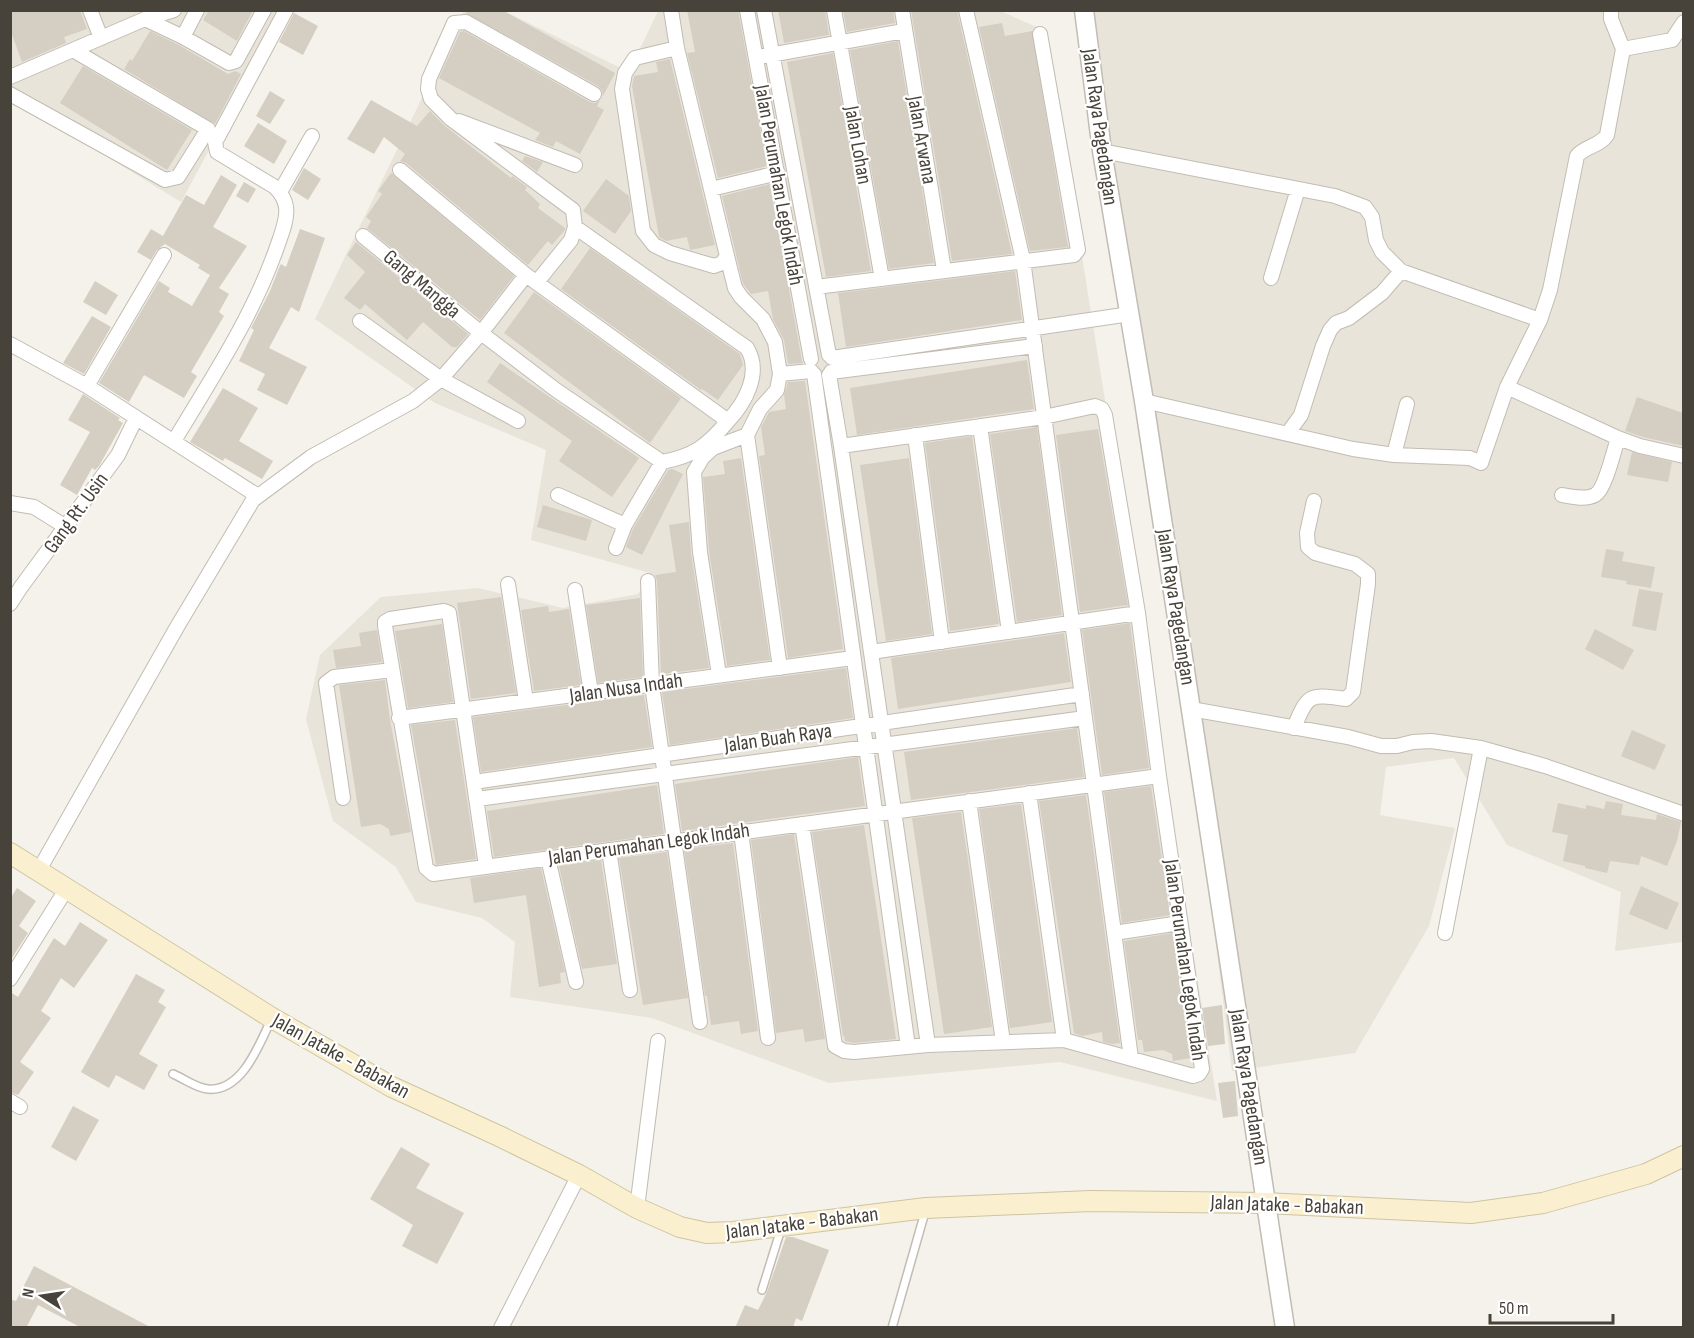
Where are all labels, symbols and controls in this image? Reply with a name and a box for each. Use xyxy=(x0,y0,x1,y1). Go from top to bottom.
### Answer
street label: Jalan Raya Pagedangan xyxy=(1077,46,1123,207)
street label: Jalan Perumahan Legok Indah xyxy=(749,82,809,287)
street label: Jalan Arwana xyxy=(902,93,942,186)
street label: Jalan Lohan xyxy=(839,103,877,186)
street label: Gang Mangga xyxy=(378,244,466,324)
street label: Gang Rt. Usin xyxy=(38,468,114,558)
street label: Jalan Raya Pagedangan xyxy=(1151,526,1201,687)
street label: Jalan Nusa Indah xyxy=(567,668,684,708)
street label: Jalan Buah Raya xyxy=(722,718,833,758)
street label: Jalan Perumahan Legok Indah xyxy=(546,817,751,871)
street label: Jalan Perumahan Legok Indah xyxy=(1158,857,1212,1062)
street label: Jalan Raya Pagedangan xyxy=(1224,1006,1274,1167)
street label: Jalan Jatake - Babakan xyxy=(267,1007,414,1104)
street label: Jalan Jatake - Babakan xyxy=(1209,1190,1364,1220)
street label: Jalan Jatake - Babakan xyxy=(723,1201,880,1245)
north arrow xyxy=(12,1266,72,1326)
text: N xyxy=(19,1287,39,1299)
scale bar xyxy=(1490,1287,1613,1325)
text: 50 m xyxy=(1499,1298,1529,1319)

